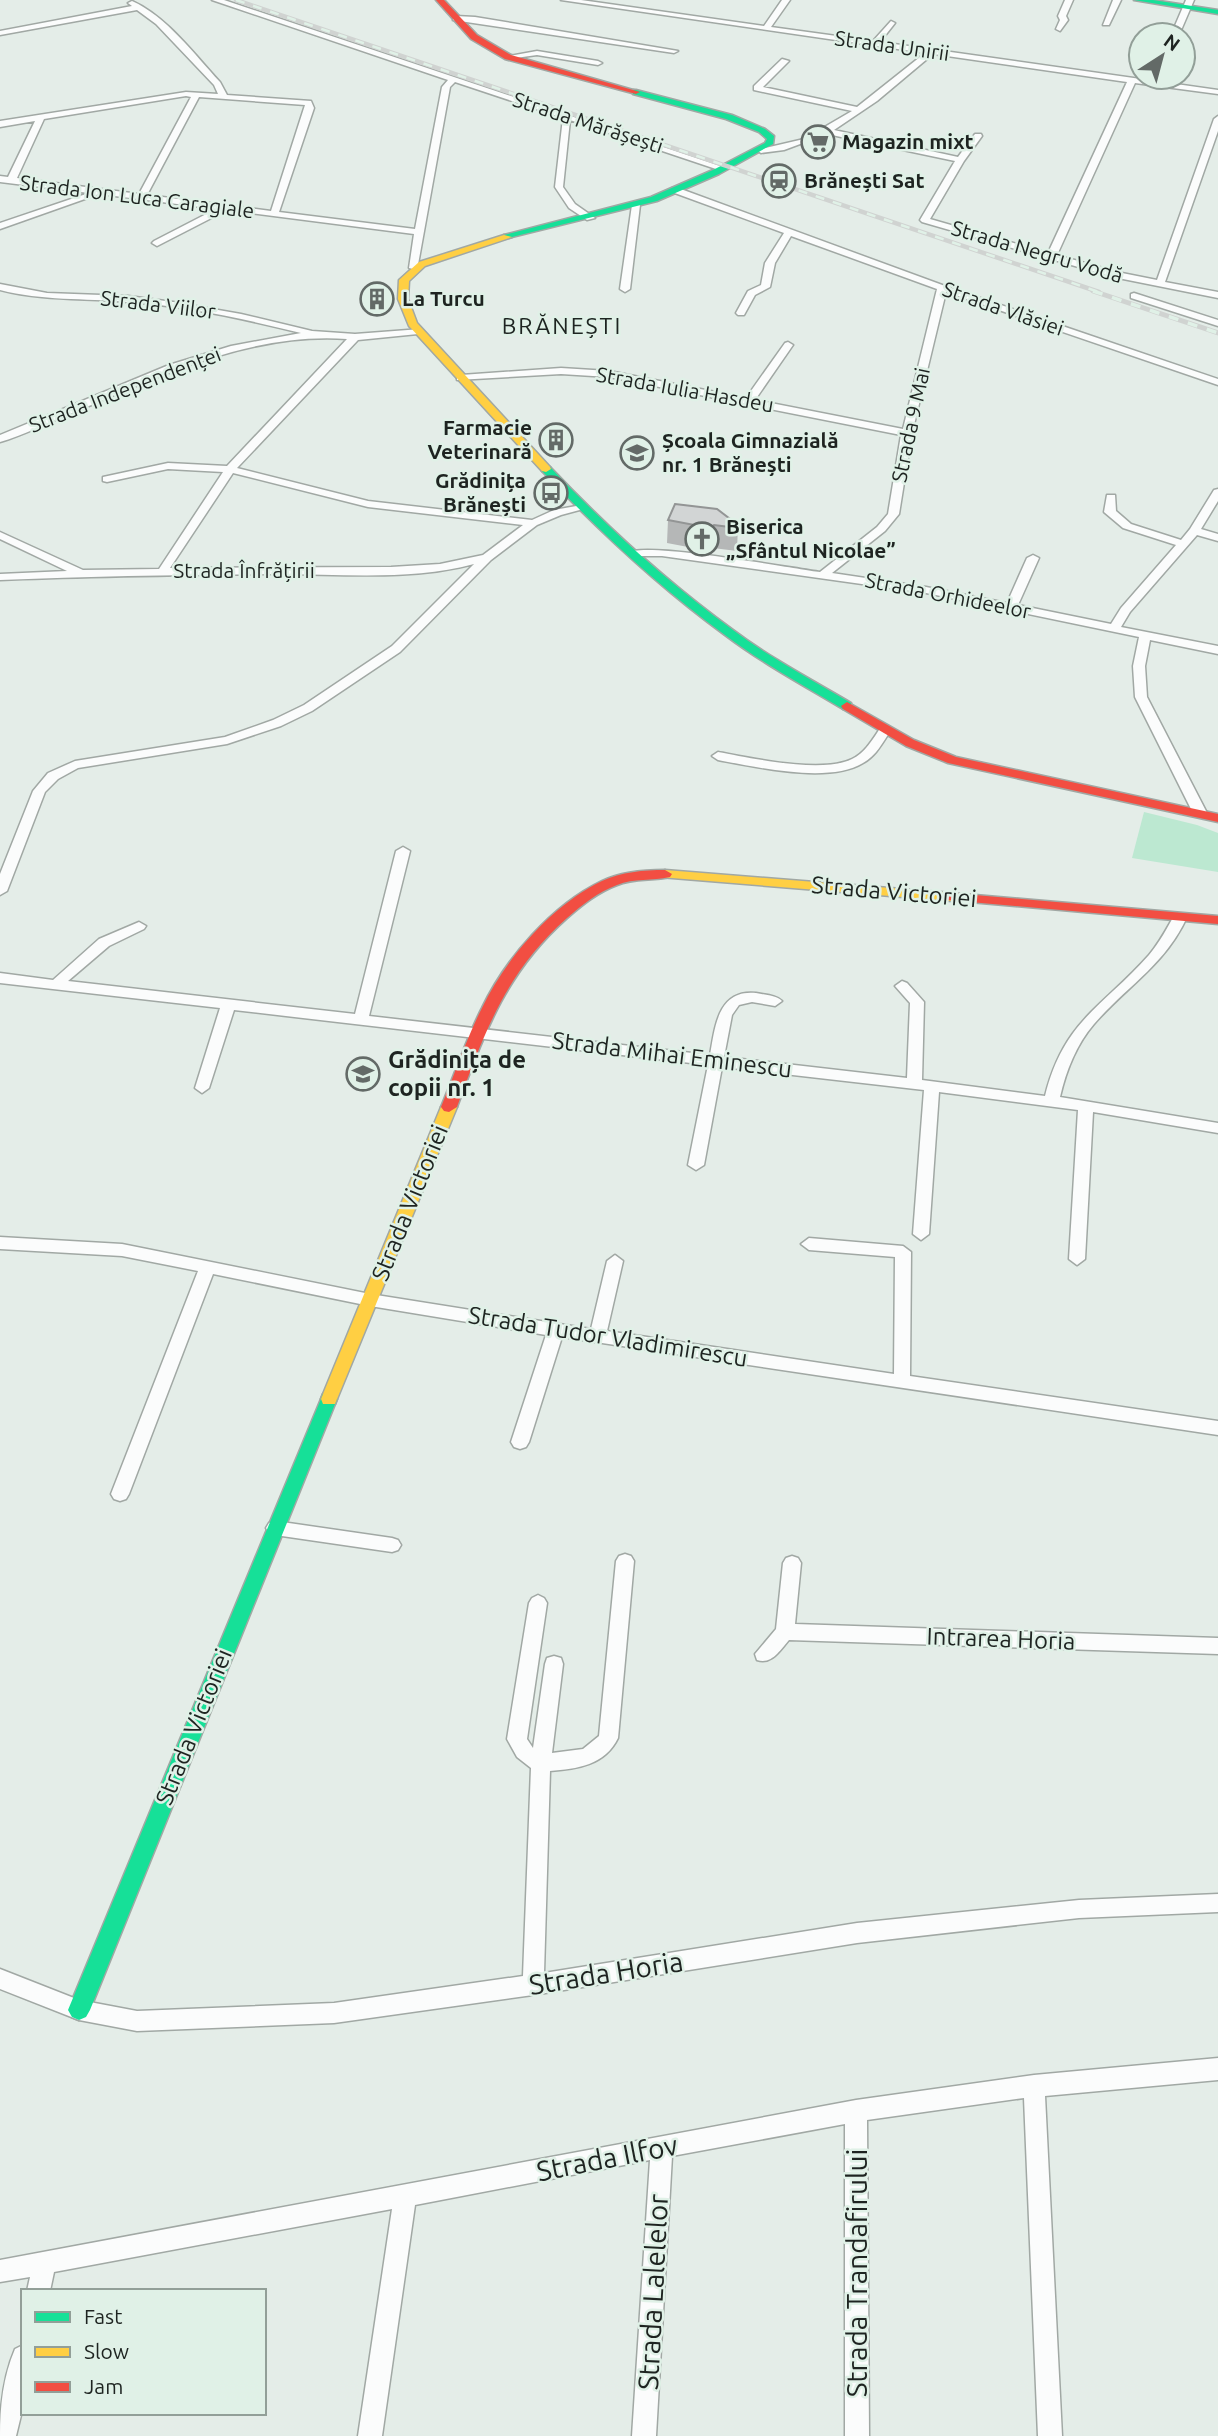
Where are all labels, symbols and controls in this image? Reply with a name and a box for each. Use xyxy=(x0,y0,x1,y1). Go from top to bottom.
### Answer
north arrow xyxy=(1127,21,1197,91)
street label: Strada Unirii xyxy=(833,25,951,65)
text: N xyxy=(1160,29,1184,55)
street label: Strada Mărășești xyxy=(510,86,667,158)
supermarket icon: Magazin mixt xyxy=(799,123,837,161)
place label: Magazin mixt xyxy=(842,129,974,153)
station icon: Brănești Sat xyxy=(760,162,798,200)
place label: Brănești Sat xyxy=(804,168,925,192)
street label: Strada Ion Luca Caragiale xyxy=(19,170,256,222)
street label: Strada Negru Vodă xyxy=(949,215,1126,287)
street label: Strada Vlăsiei xyxy=(940,276,1067,340)
building icon: La Turcu xyxy=(358,280,396,318)
street label: Strada Viilor xyxy=(99,285,217,323)
place label: La Turcu xyxy=(402,286,485,310)
district label: BRĂNEȘTI xyxy=(502,313,622,338)
street label: Strada Independenței xyxy=(25,341,224,437)
street label: Strada Iulia Hasdeu xyxy=(595,362,776,416)
street label: Strada 9 Mai xyxy=(886,365,934,484)
place label: Farmacie Veterinară xyxy=(427,415,532,463)
building icon: Farmacie Veterinară xyxy=(537,421,575,459)
place label: Școala Gimnazială nr. 1 Brănești xyxy=(662,428,839,476)
school or university icon: Școala Gimnazială nr. 1 Brănești xyxy=(618,434,656,472)
place label: Grădinița Brănești xyxy=(435,468,526,516)
bus stop icon: Grădinița Brănești xyxy=(532,474,570,512)
place label: Biserica „Sfântul Nicolae” xyxy=(726,514,896,562)
church icon: Biserica „Sfântul Nicolae” xyxy=(683,520,721,558)
street label: Strada Înfrățirii xyxy=(173,558,315,582)
street label: Strada Orhideelor xyxy=(863,567,1033,623)
street label: Strada Victoriei xyxy=(810,871,978,912)
street label: Strada Mihai Eminescu xyxy=(551,1026,794,1083)
place label: Grădinița de copii nr. 1 xyxy=(388,1046,526,1101)
school or university icon: Grădinița de copii nr. 1 xyxy=(344,1055,382,1093)
street label: Strada Victoriei xyxy=(366,1121,453,1285)
street label: Strada Tudor Vladimirescu xyxy=(467,1301,750,1372)
street label: Intrarea Horia xyxy=(926,1622,1076,1655)
street label: Strada Victoriei xyxy=(150,1645,237,1809)
street label: Strada Horia xyxy=(527,1945,685,2000)
street label: Strada Ilfov xyxy=(534,2129,680,2186)
street label: Strada Trandafirului xyxy=(841,2149,872,2397)
street label: Strada Lalelelor xyxy=(632,2193,673,2391)
legend xyxy=(21,2289,266,2415)
text: Fast xyxy=(84,2304,122,2328)
text: Slow xyxy=(84,2339,129,2363)
text: Jam xyxy=(84,2374,123,2398)

